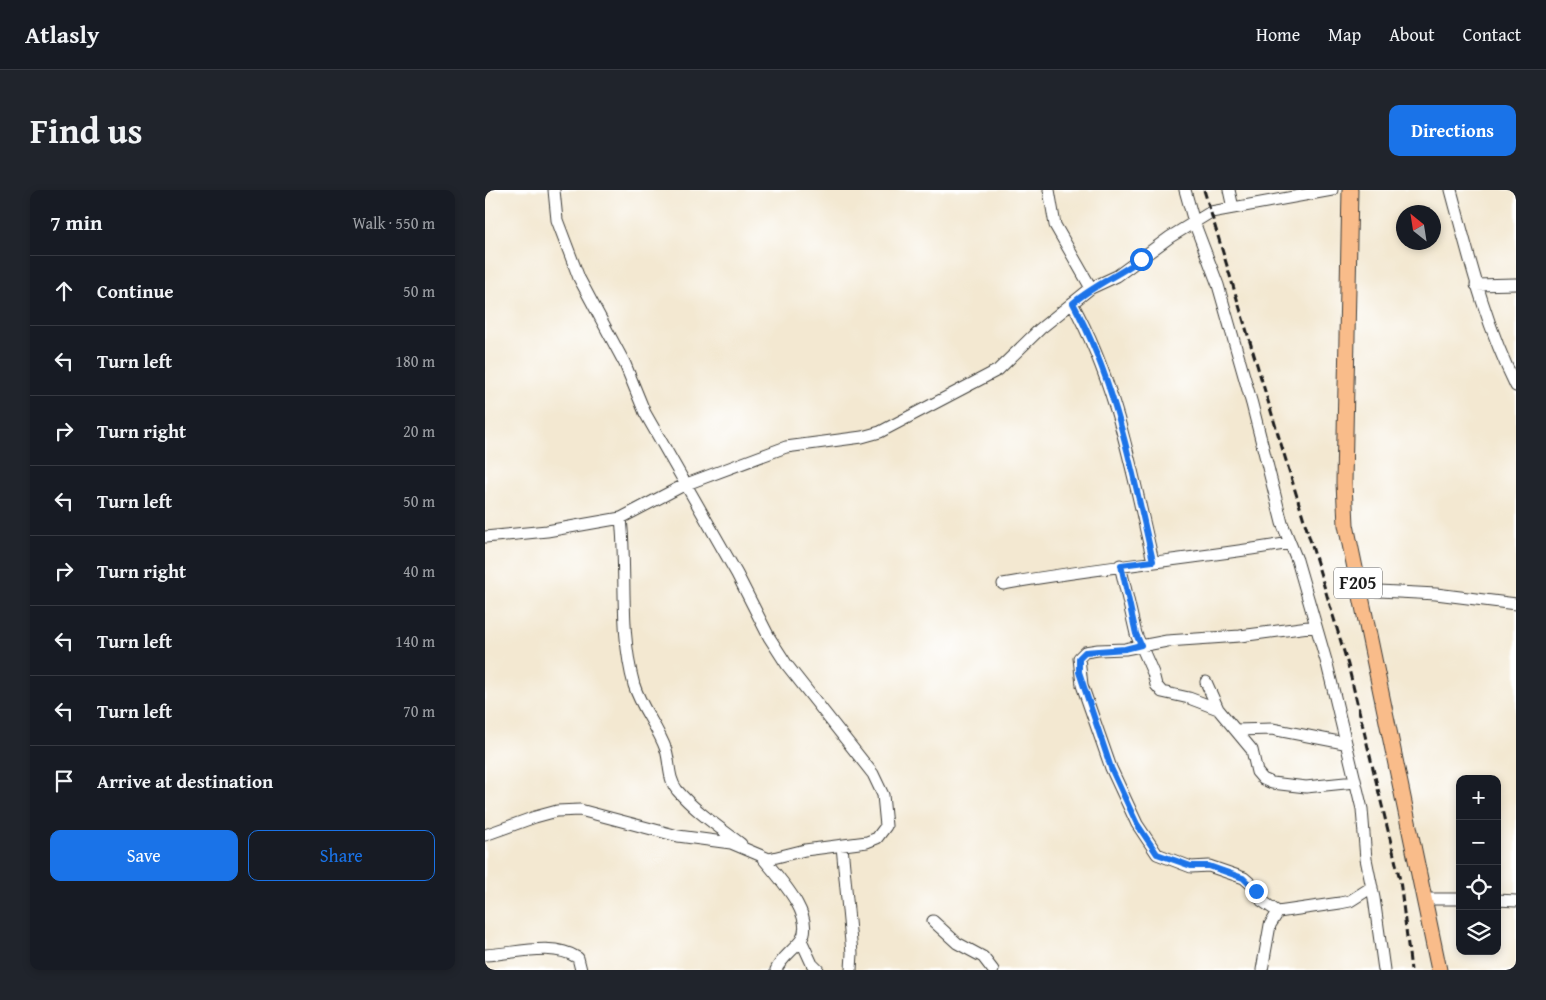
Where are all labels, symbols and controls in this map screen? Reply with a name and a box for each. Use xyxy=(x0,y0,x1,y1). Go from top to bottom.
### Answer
text: Atlasly xyxy=(25,17,99,52)
text: Home xyxy=(1256,21,1300,48)
text: Map xyxy=(1328,21,1361,48)
text: About xyxy=(1389,21,1435,48)
text: Contact xyxy=(1463,21,1521,48)
text: Find us xyxy=(30,105,143,156)
button: Directions xyxy=(1389,105,1516,156)
north arrow xyxy=(1396,205,1441,250)
text: 7 min xyxy=(50,207,102,238)
text: Walk · 550 m xyxy=(352,211,435,235)
route start xyxy=(1130,248,1153,271)
icon: ahead xyxy=(50,277,78,305)
text: Continue xyxy=(97,277,174,305)
text: 50 m xyxy=(403,279,435,303)
icon: left xyxy=(50,347,78,375)
text: Turn left xyxy=(97,347,172,375)
text: 180 m xyxy=(395,349,435,373)
icon: right xyxy=(50,417,78,445)
text: Turn right xyxy=(97,417,186,445)
text: 20 m xyxy=(403,419,435,443)
icon: left xyxy=(50,487,78,515)
text: Turn left xyxy=(97,487,172,515)
text: 50 m xyxy=(403,489,435,513)
icon: right xyxy=(50,557,78,585)
text: Turn right xyxy=(97,557,186,585)
text: 40 m xyxy=(403,559,435,583)
road number: F205 xyxy=(1334,568,1382,598)
icon: left xyxy=(50,627,78,655)
text: Turn left xyxy=(97,627,172,655)
text: 140 m xyxy=(395,629,435,653)
icon: left xyxy=(50,697,78,725)
text: Turn left xyxy=(97,697,172,725)
text: 70 m xyxy=(403,699,435,723)
icon: arrive xyxy=(50,767,78,795)
text: Arrive at destination xyxy=(97,767,273,795)
map controls xyxy=(1456,775,1501,955)
button: + xyxy=(1456,775,1501,820)
button: − xyxy=(1456,820,1501,865)
button: Save xyxy=(50,830,238,881)
button: Share xyxy=(248,830,435,881)
button: locate xyxy=(1456,865,1501,910)
route end xyxy=(1245,880,1268,903)
button: layers xyxy=(1456,910,1501,955)

